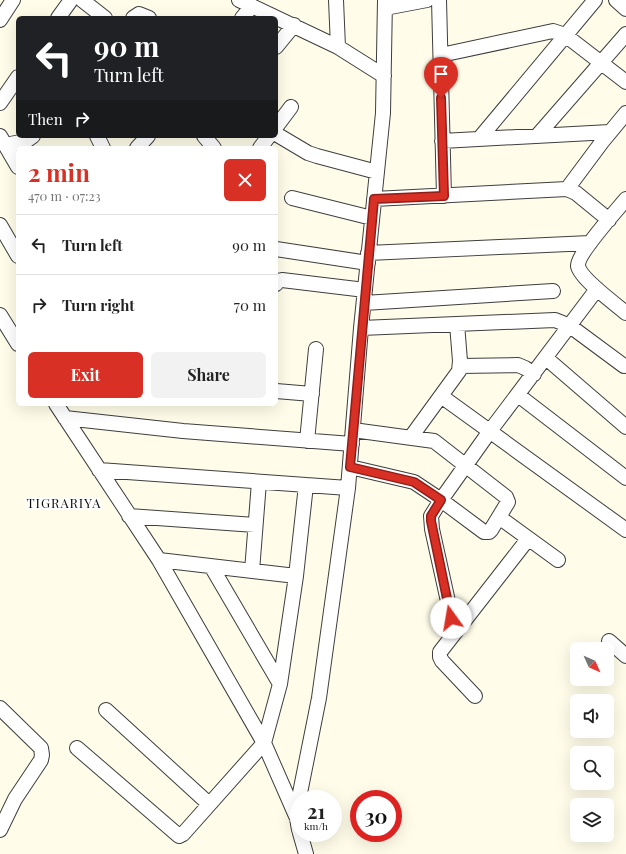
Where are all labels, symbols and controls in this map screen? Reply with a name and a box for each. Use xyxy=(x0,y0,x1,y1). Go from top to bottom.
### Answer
text: 90 m xyxy=(94,27,159,64)
icon: left xyxy=(28,32,80,84)
pin xyxy=(424,57,458,98)
text: Turn left xyxy=(94,63,164,87)
icon: arrive xyxy=(430,63,452,85)
icon: right xyxy=(71,108,93,130)
text: Then xyxy=(28,109,63,129)
text: 2 min xyxy=(28,156,90,188)
button: close xyxy=(224,159,266,201)
text: 470 m · 07:23 xyxy=(28,187,101,204)
icon: left xyxy=(28,234,50,256)
text: Turn left xyxy=(62,235,123,255)
text: 90 m xyxy=(232,235,266,255)
icon: right xyxy=(28,294,50,316)
text: Turn right xyxy=(62,295,135,315)
text: 70 m xyxy=(234,295,266,315)
button: Exit xyxy=(28,352,143,398)
button: Share xyxy=(151,352,266,398)
district label: TIGRARIYA xyxy=(27,494,101,511)
position arrow xyxy=(430,597,472,639)
north arrow xyxy=(570,642,614,686)
map controls xyxy=(570,642,614,842)
button: sound xyxy=(570,694,614,738)
button: search xyxy=(570,746,614,790)
speed limit sign: 30 xyxy=(350,790,402,842)
text: 21 xyxy=(307,797,325,824)
button: layers xyxy=(570,798,614,842)
text: km/h xyxy=(304,819,328,833)

